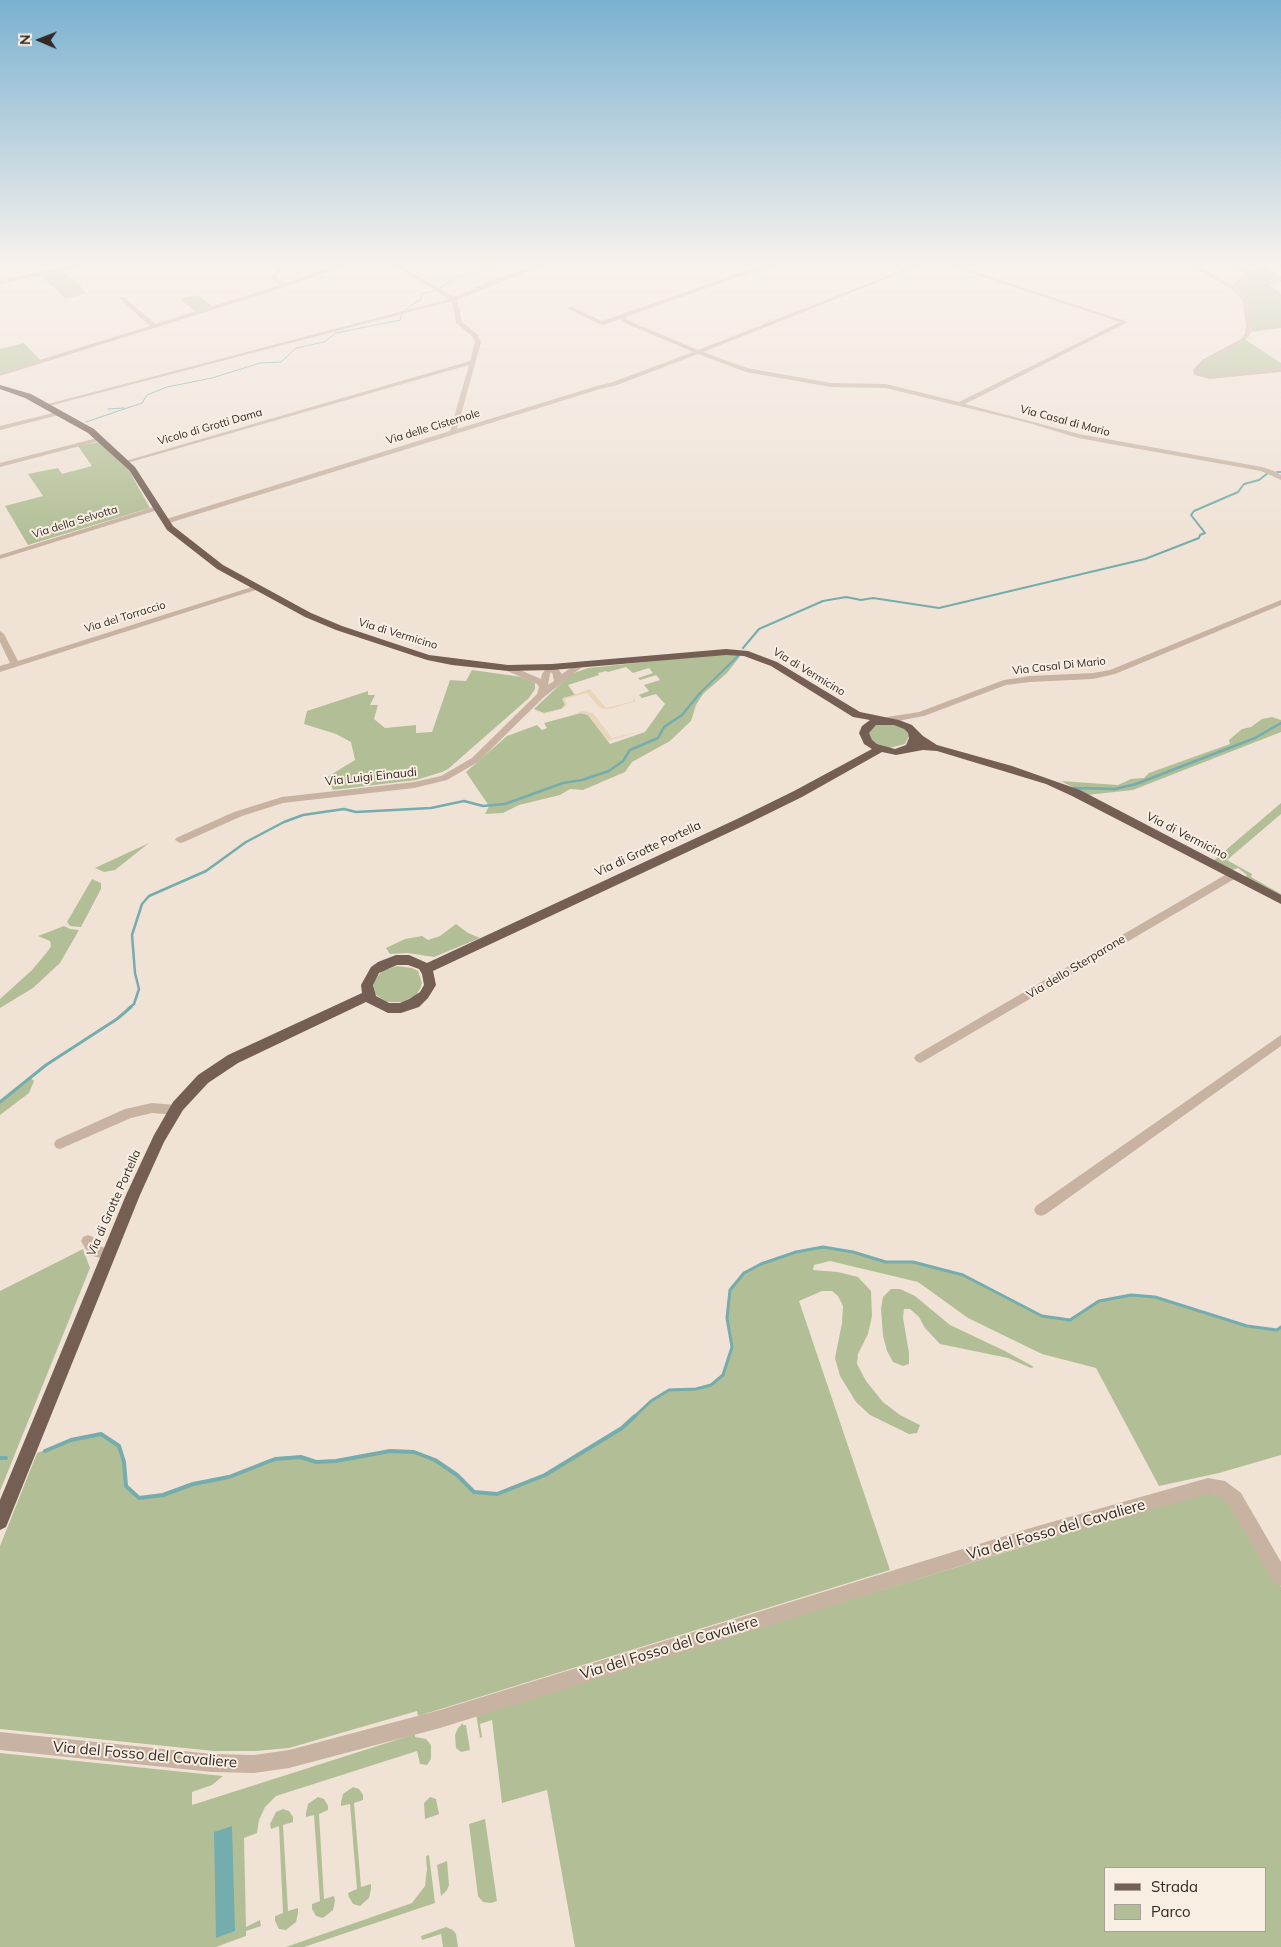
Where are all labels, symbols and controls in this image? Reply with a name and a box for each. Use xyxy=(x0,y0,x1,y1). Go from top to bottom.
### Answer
north arrow xyxy=(15,15,65,65)
text: N xyxy=(16,34,34,45)
street label: Via Casal di Mario xyxy=(1019,403,1111,439)
street label: Vicolo di Grotti Dama xyxy=(156,406,264,448)
street label: Via delle Cisternole xyxy=(385,406,481,448)
street label: Via della Selvotta xyxy=(31,503,119,541)
street label: Via del Torraccio xyxy=(83,598,167,636)
street label: Via di Vermicino xyxy=(357,616,439,652)
street label: Via di Vermicino xyxy=(770,645,848,699)
street label: Via Casal Di Mario xyxy=(1012,655,1106,677)
street label: Via Luigi Einaudi xyxy=(324,765,418,789)
street label: Via di Vermicino xyxy=(1144,809,1230,863)
street label: Via di Grotte Portella xyxy=(593,818,703,880)
street label: Via dello Sterparone xyxy=(1024,932,1128,1002)
street label: Via di Grotte Portella xyxy=(84,1148,144,1258)
street label: Via del Fosso del Cavaliere xyxy=(965,1496,1147,1564)
street label: Via del Fosso del Cavaliere xyxy=(578,1612,760,1684)
street label: Via del Fosso del Cavaliere xyxy=(52,1738,238,1772)
legend xyxy=(1104,1867,1266,1932)
text: Strada xyxy=(1151,1877,1198,1896)
text: Parco xyxy=(1151,1902,1191,1921)

